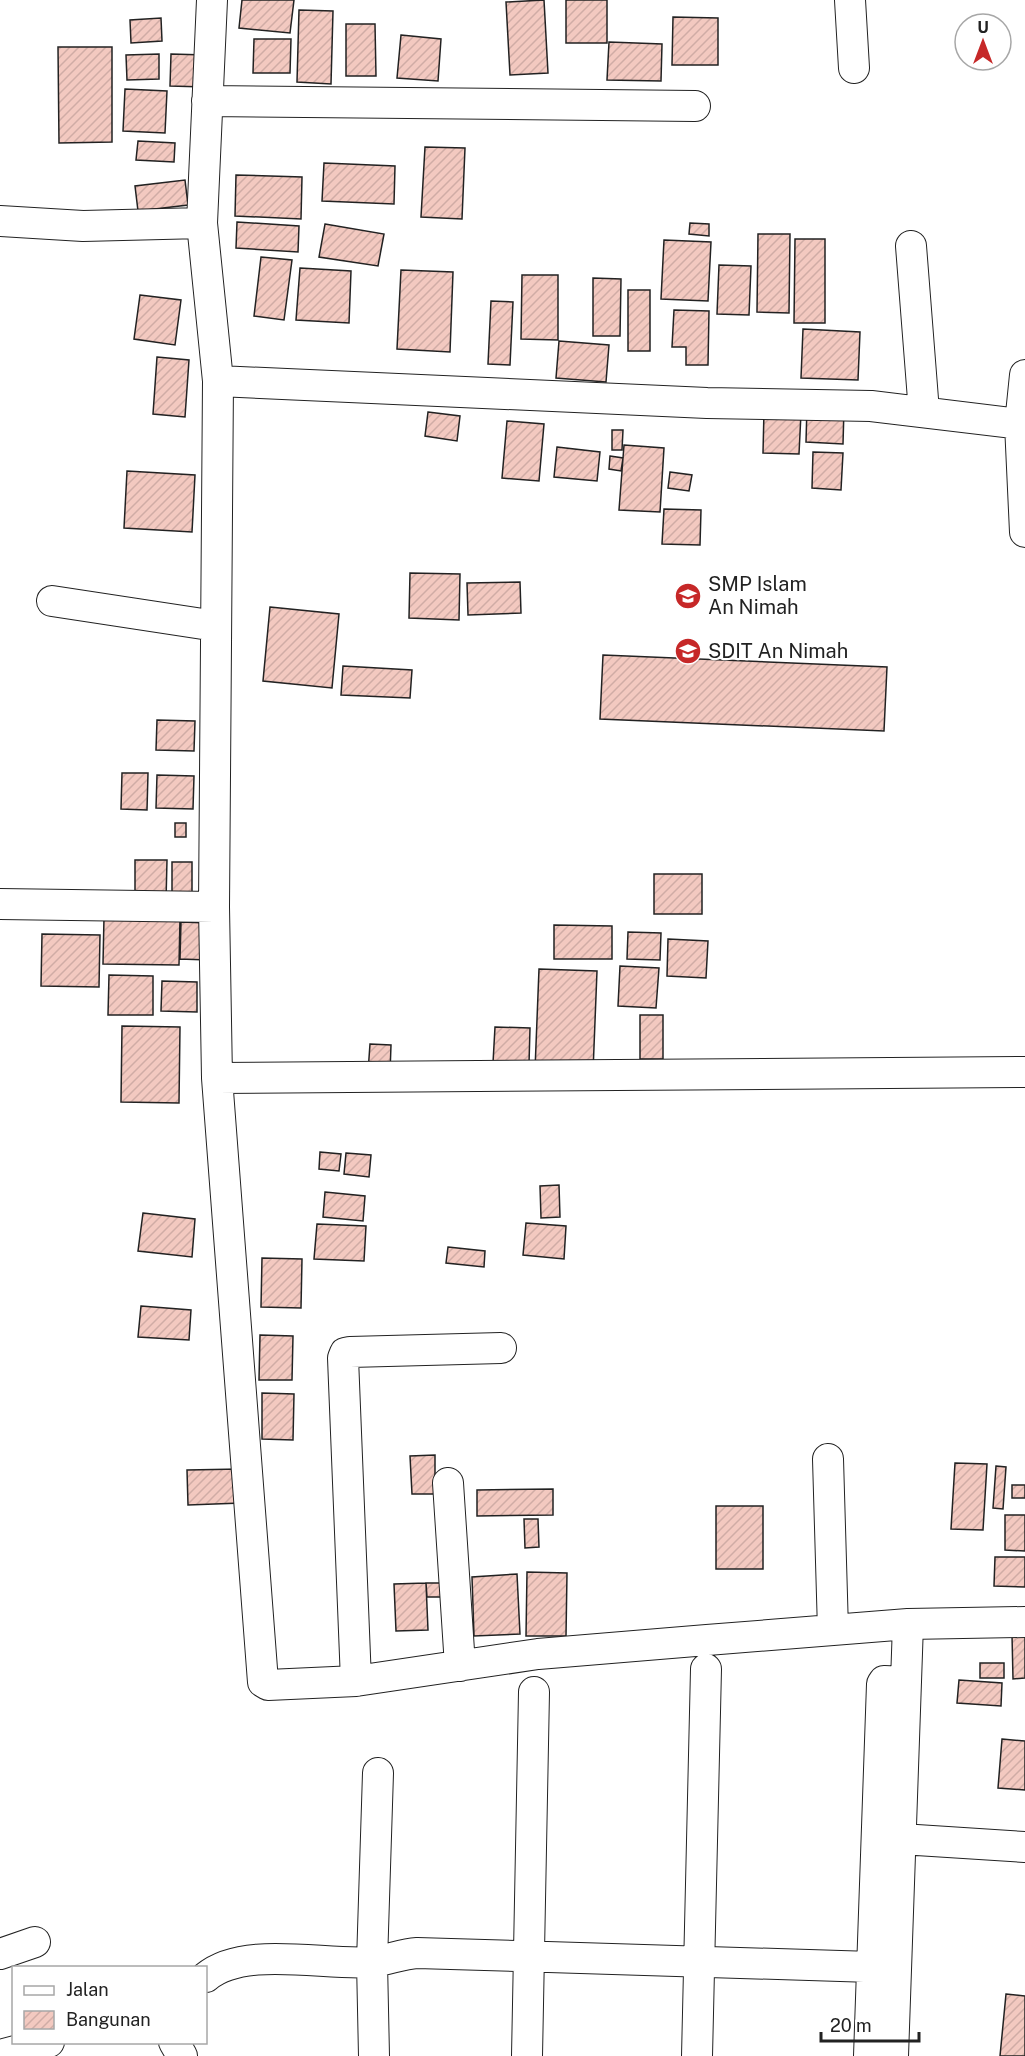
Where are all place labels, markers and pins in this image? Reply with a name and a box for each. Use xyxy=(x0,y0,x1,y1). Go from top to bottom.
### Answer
place label: SMP Islam An Nimah xyxy=(708,572,807,619)
school or university icon: SMP Islam An Nimah xyxy=(673,581,703,611)
school or university icon: SDIT An Nimah xyxy=(673,636,703,666)
place label: SDIT An Nimah xyxy=(708,639,848,663)

